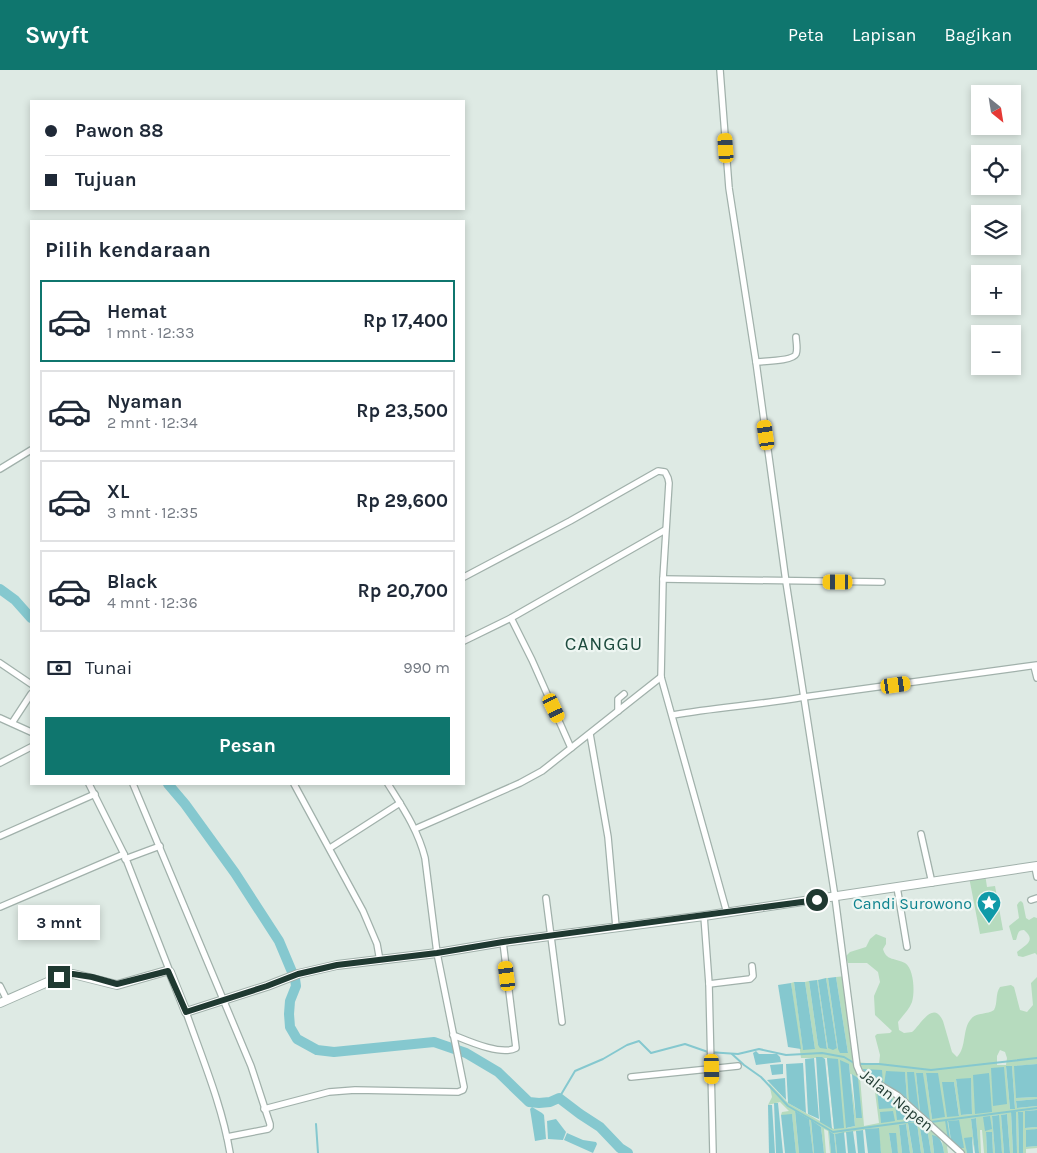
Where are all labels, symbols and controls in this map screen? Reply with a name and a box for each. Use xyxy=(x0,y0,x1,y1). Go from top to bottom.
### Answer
text: Swyft xyxy=(25,21,89,49)
text: Peta xyxy=(788,24,824,46)
text: Lapisan xyxy=(852,24,916,46)
text: Bagikan xyxy=(944,24,1012,46)
north arrow xyxy=(971,85,1021,135)
map controls xyxy=(971,85,1021,375)
text: Pawon 88 xyxy=(75,120,164,142)
car xyxy=(717,133,734,163)
button: locate xyxy=(971,145,1021,195)
text: Tujuan xyxy=(75,169,137,191)
button: layers xyxy=(971,205,1021,255)
text: Pilih kendaraan xyxy=(45,237,211,263)
button: + xyxy=(971,265,1021,315)
icon: car xyxy=(47,299,92,344)
text: Hemat xyxy=(107,301,167,323)
text: Rp 17,400 xyxy=(363,310,448,332)
text: 1 mnt · 12:33 xyxy=(107,323,194,342)
button: − xyxy=(971,325,1021,375)
icon: car xyxy=(47,389,92,434)
text: Nyaman xyxy=(107,391,182,413)
text: Rp 23,500 xyxy=(356,400,448,422)
text: 2 mnt · 12:34 xyxy=(107,413,198,432)
car xyxy=(756,419,775,451)
icon: car xyxy=(47,479,92,524)
text: XL xyxy=(107,481,129,503)
text: Rp 29,600 xyxy=(356,490,448,512)
text: 3 mnt · 12:35 xyxy=(107,503,198,522)
icon: car xyxy=(47,569,92,614)
text: Black xyxy=(107,571,158,593)
car xyxy=(823,575,853,590)
text: Rp 20,700 xyxy=(358,580,448,602)
text: 4 mnt · 12:36 xyxy=(107,593,198,612)
district label: CANGGU xyxy=(565,633,643,655)
icon: cash xyxy=(45,654,73,682)
text: Tunai xyxy=(85,657,132,679)
text: 990 m xyxy=(403,658,450,677)
car xyxy=(880,675,911,695)
car xyxy=(540,691,567,725)
button: Pesan xyxy=(45,717,450,775)
route start xyxy=(806,889,828,911)
place icon: Candi Surowono xyxy=(976,890,1002,924)
place label: Candi Surowono xyxy=(853,894,972,913)
callout: 3 mnt xyxy=(18,904,100,940)
text: 3 mnt xyxy=(36,913,82,932)
car xyxy=(497,960,516,992)
route end xyxy=(48,966,70,988)
car xyxy=(704,1054,719,1084)
street label: Jalan Nepen xyxy=(857,1065,937,1135)

